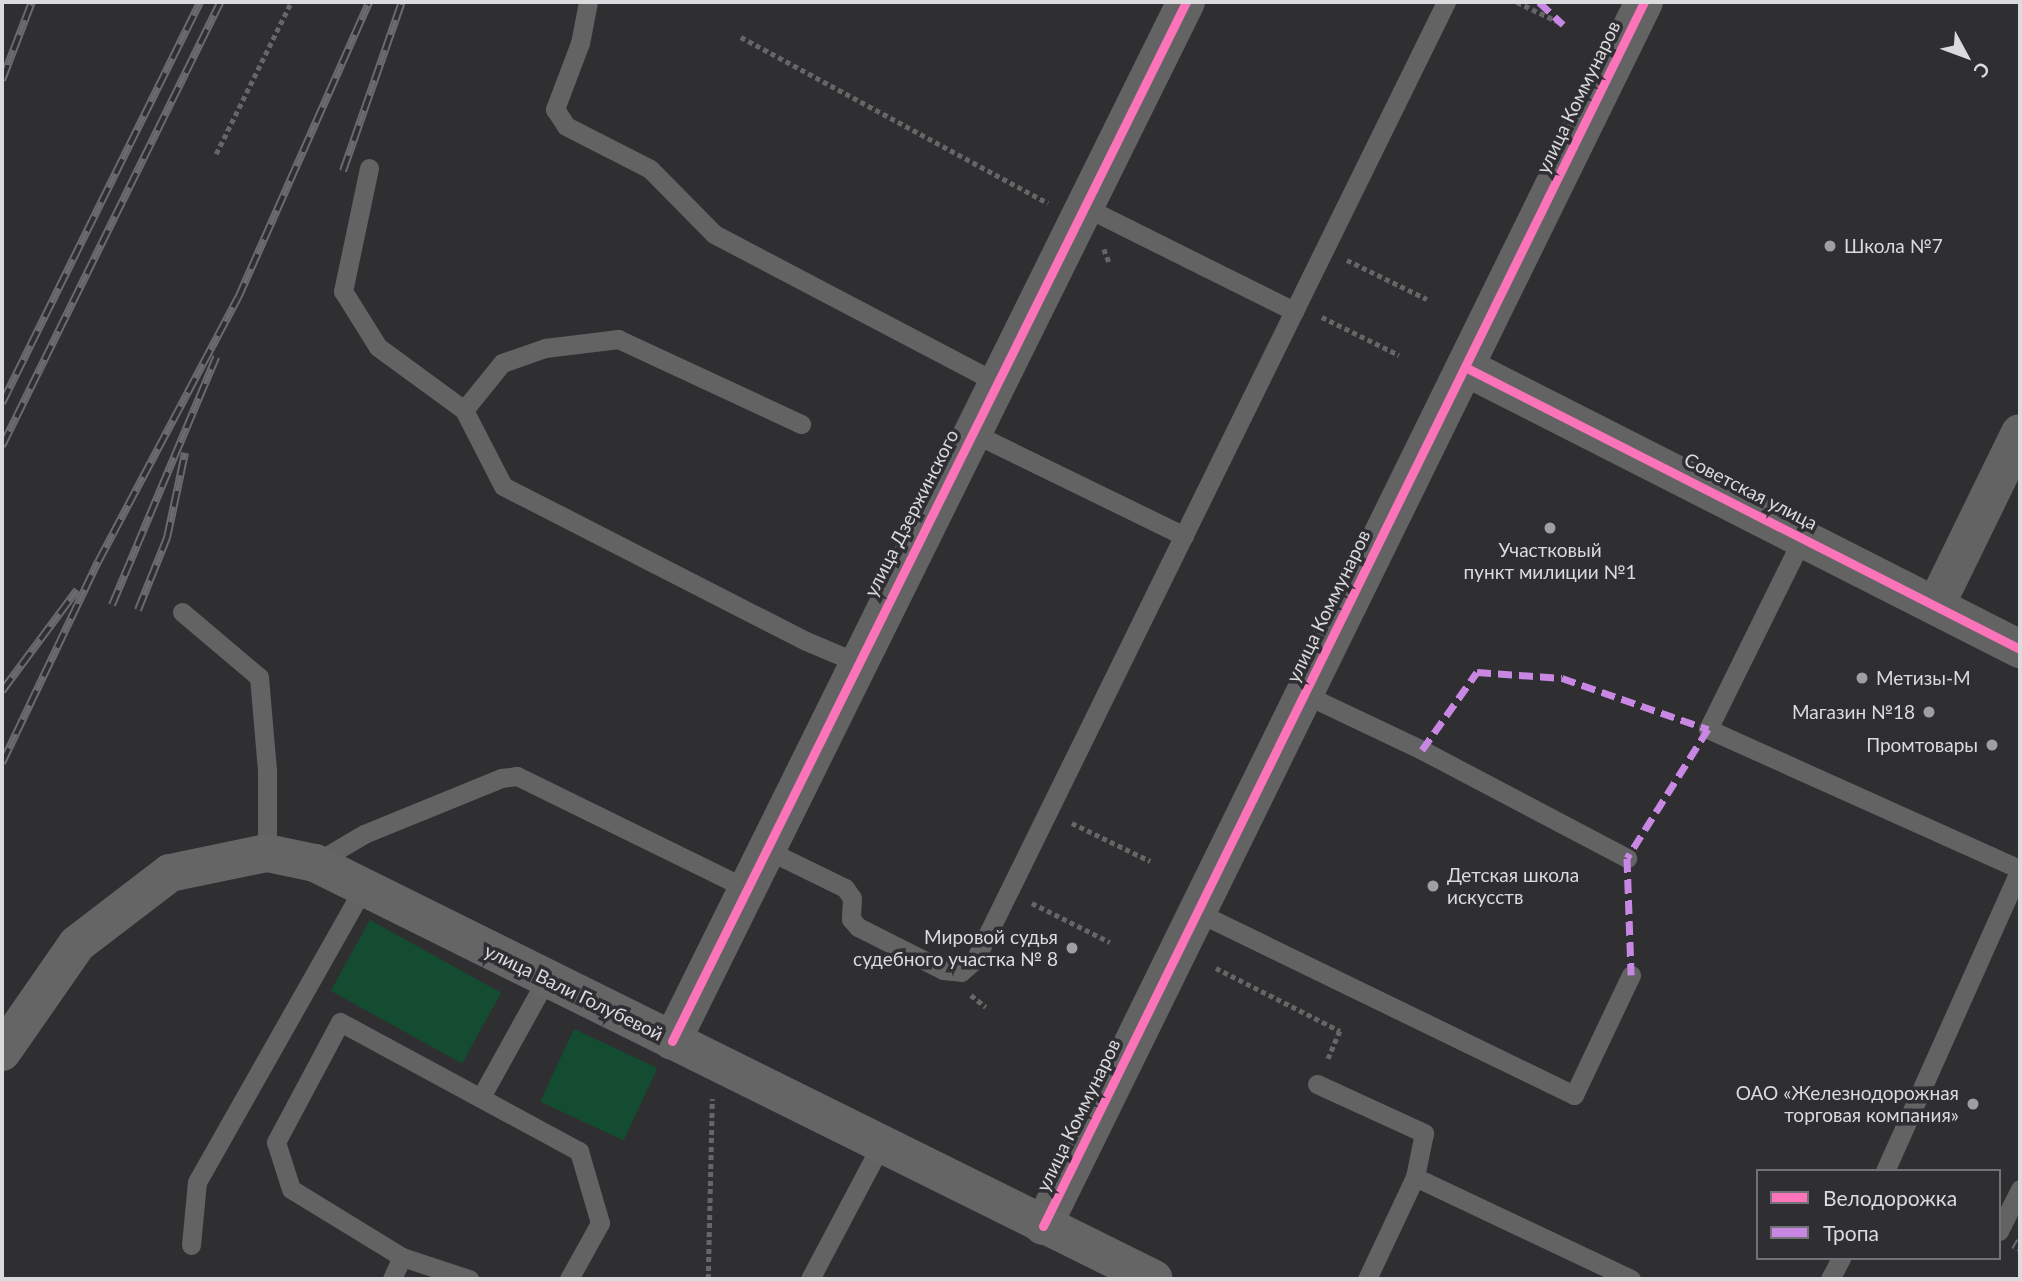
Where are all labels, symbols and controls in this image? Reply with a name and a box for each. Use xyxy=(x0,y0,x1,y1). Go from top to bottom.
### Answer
street label: улица Коммунаров xyxy=(1531,17,1625,177)
north arrow xyxy=(1931,21,2001,91)
text: С xyxy=(1969,58,1995,82)
place label: Школа №7 xyxy=(1844,235,1943,257)
marker: Школа №7 xyxy=(1822,238,1838,254)
street label: улица Дзержинского xyxy=(859,426,963,600)
street label: Советская улица xyxy=(1681,448,1821,534)
marker: Участковый пункт милиции №1 xyxy=(1542,520,1558,536)
street label: улица Коммунаров xyxy=(1281,526,1375,686)
place label: Участковый пункт милиции №1 xyxy=(1463,539,1637,583)
place label: Метизы-М xyxy=(1876,667,1971,689)
marker: Метизы-М xyxy=(1854,670,1870,686)
place label: Магазин №18 xyxy=(1792,701,1915,723)
marker: Магазин №18 xyxy=(1921,704,1937,720)
place label: Промтовары xyxy=(1866,734,1978,756)
marker: Промтовары xyxy=(1984,737,2000,753)
place label: Детская школа искусств xyxy=(1447,864,1579,908)
marker: Детская школа искусств xyxy=(1425,878,1441,894)
place label: Мировой судья судебного участка № 8 xyxy=(853,926,1058,970)
street label: улица Вали Голубевой xyxy=(481,939,667,1045)
marker: Мировой судья судебного участка № 8 xyxy=(1064,940,1080,956)
street label: улица Коммунаров xyxy=(1031,1035,1125,1195)
place label: ОАО «Железнодорожная торговая компания» xyxy=(1736,1082,1959,1126)
marker: ОАО «Железнодорожная торговая компания» xyxy=(1965,1096,1981,1112)
legend xyxy=(1756,1169,2001,1260)
text: Велодорожка xyxy=(1823,1185,1957,1210)
text: Тропа xyxy=(1823,1220,1879,1245)

